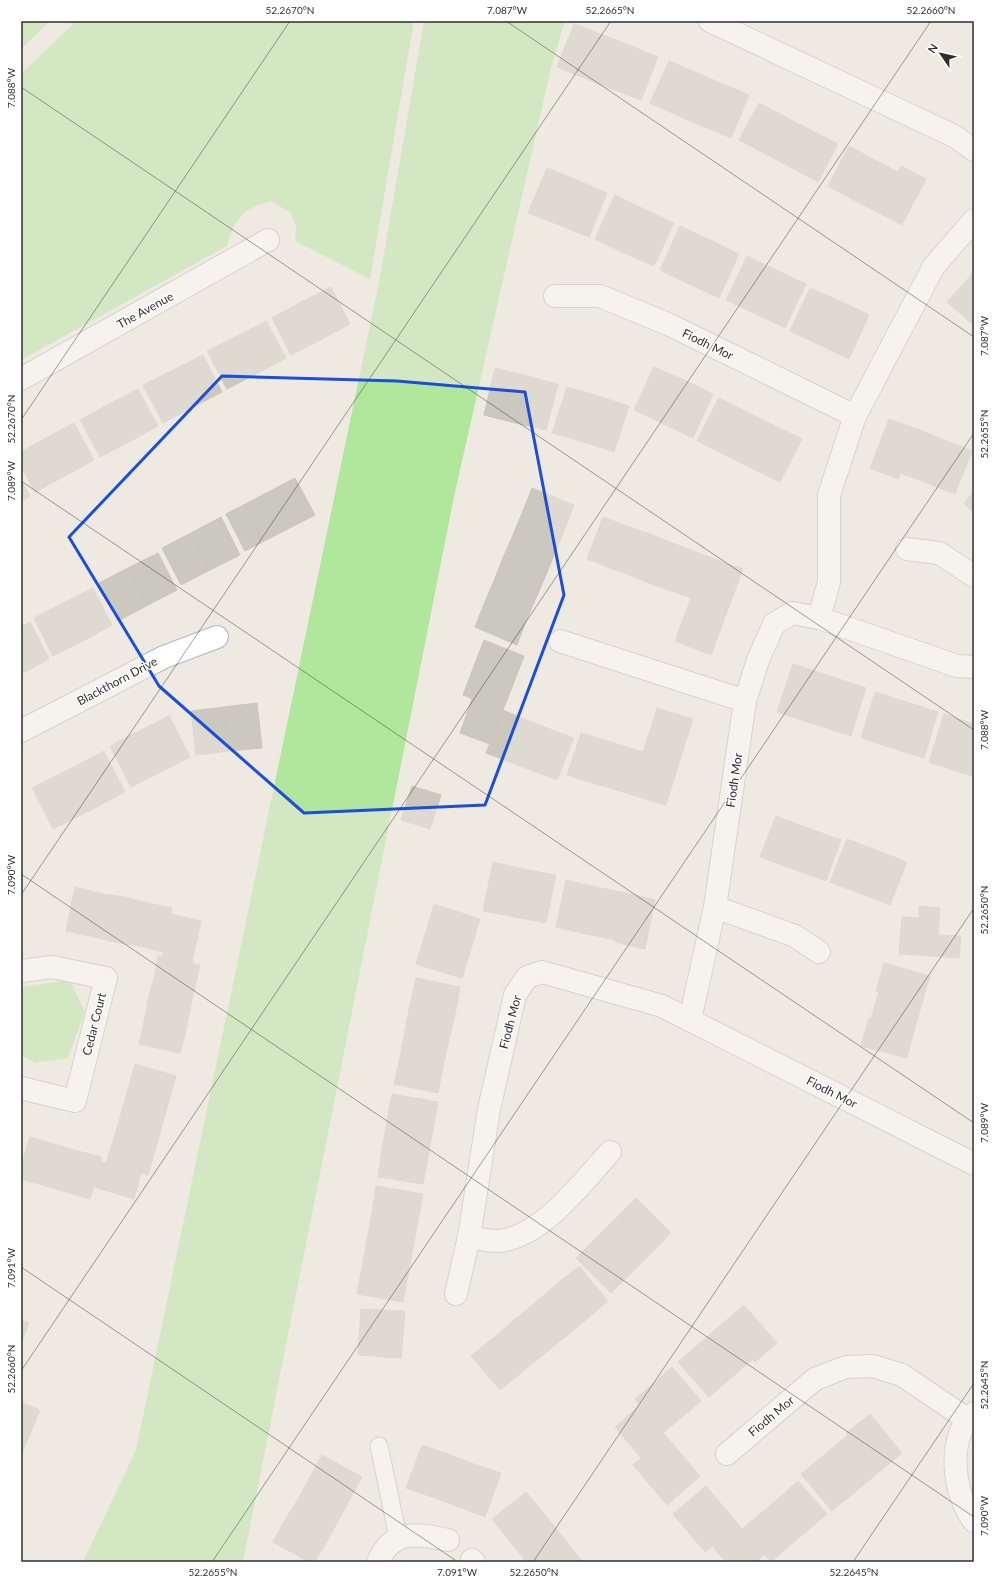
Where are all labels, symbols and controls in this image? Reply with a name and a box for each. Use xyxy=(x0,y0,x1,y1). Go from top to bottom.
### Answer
text: 52.2670°N xyxy=(266,4,314,16)
text: 7.087°W xyxy=(487,4,528,16)
text: 52.2665°N xyxy=(586,4,634,16)
text: 52.2660°N xyxy=(907,4,955,16)
north arrow xyxy=(921,34,961,74)
text: N xyxy=(925,41,940,55)
text: 7.088°W xyxy=(5,67,17,108)
street label: The Avenue xyxy=(114,288,176,332)
text: 7.087°W xyxy=(978,315,990,356)
street label: Fiodh Mor xyxy=(680,325,737,363)
text: 52.2670°N xyxy=(5,395,17,443)
text: 52.2655°N xyxy=(978,410,990,458)
text: 7.089°W xyxy=(5,460,17,501)
street label: Blackthorn Drive xyxy=(74,654,160,708)
text: 7.088°W xyxy=(978,709,990,750)
street label: Fiodh Mor xyxy=(723,751,745,808)
text: 7.090°W xyxy=(5,854,17,895)
text: 52.2650°N xyxy=(978,886,990,934)
street label: Cedar Court xyxy=(79,990,109,1057)
street label: Fiodh Mor xyxy=(496,993,525,1051)
street label: Fiodh Mor xyxy=(804,1073,860,1111)
text: 7.089°W xyxy=(978,1102,990,1143)
text: 7.091°W xyxy=(5,1247,17,1288)
text: 52.2660°N xyxy=(5,1345,17,1393)
text: 52.2645°N xyxy=(978,1361,990,1409)
street label: Fiodh Mor xyxy=(745,1392,797,1439)
text: 7.090°W xyxy=(978,1495,990,1536)
text: 52.2655°N xyxy=(189,1566,237,1578)
text: 7.091°W xyxy=(437,1566,478,1578)
text: 52.2650°N xyxy=(510,1566,558,1578)
text: 52.2645°N xyxy=(830,1566,878,1578)

